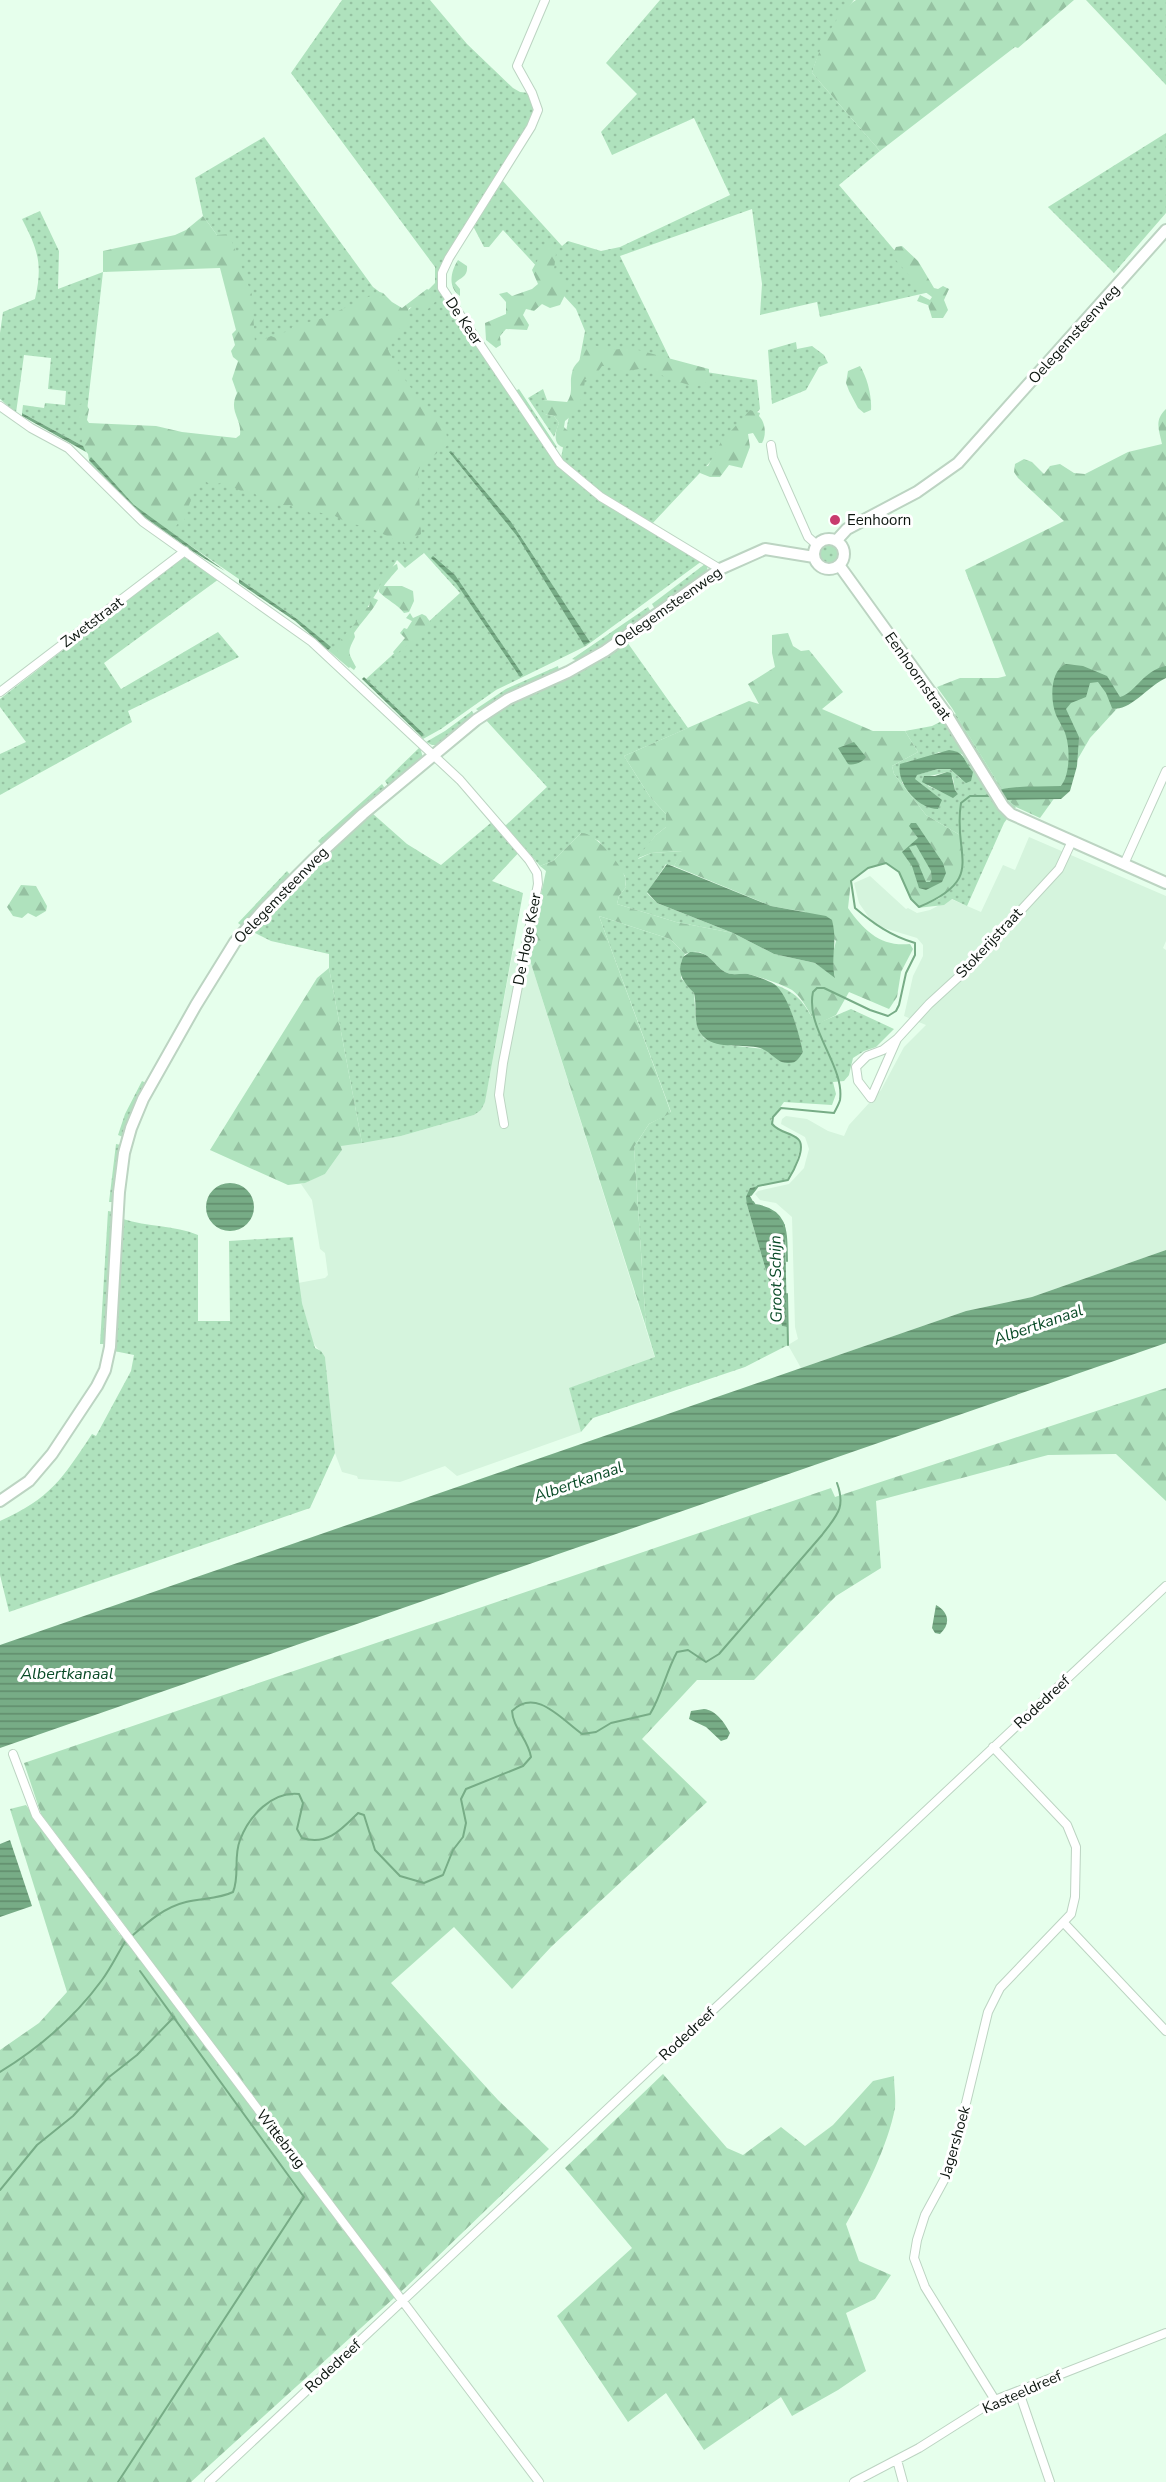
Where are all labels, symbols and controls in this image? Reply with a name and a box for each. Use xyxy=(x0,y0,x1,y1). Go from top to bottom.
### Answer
street label: Oelegemsteenweg xyxy=(1024,280,1124,388)
street label: De Keer xyxy=(441,293,488,349)
place label: Eenhoorn xyxy=(847,510,911,530)
marker: Eenhoorn xyxy=(828,513,842,527)
street label: Oelegemsteenweg xyxy=(610,562,726,652)
street label: Zwetstraat xyxy=(57,592,128,652)
street label: Eenhoornstraat xyxy=(880,628,956,725)
street label: Oelegemsteenweg xyxy=(230,842,332,948)
street label: De Hoge Keer xyxy=(508,890,546,987)
street label: Stokerijstraat xyxy=(951,903,1027,982)
water label: Groot Schijn xyxy=(764,1235,788,1323)
water label: Albertkanaal xyxy=(990,1299,1086,1351)
water label: Albertkanaal xyxy=(530,1456,626,1508)
water label: Albertkanaal xyxy=(19,1663,114,1685)
street label: Rodedreef xyxy=(1010,1670,1075,1733)
street label: Rodedreef xyxy=(655,2002,720,2065)
street label: Jagershoek xyxy=(935,2103,975,2181)
street label: Wittebrug xyxy=(252,2105,310,2173)
street label: Rodedreef xyxy=(301,2334,366,2397)
street label: Kasteeldreef xyxy=(979,2365,1066,2418)

